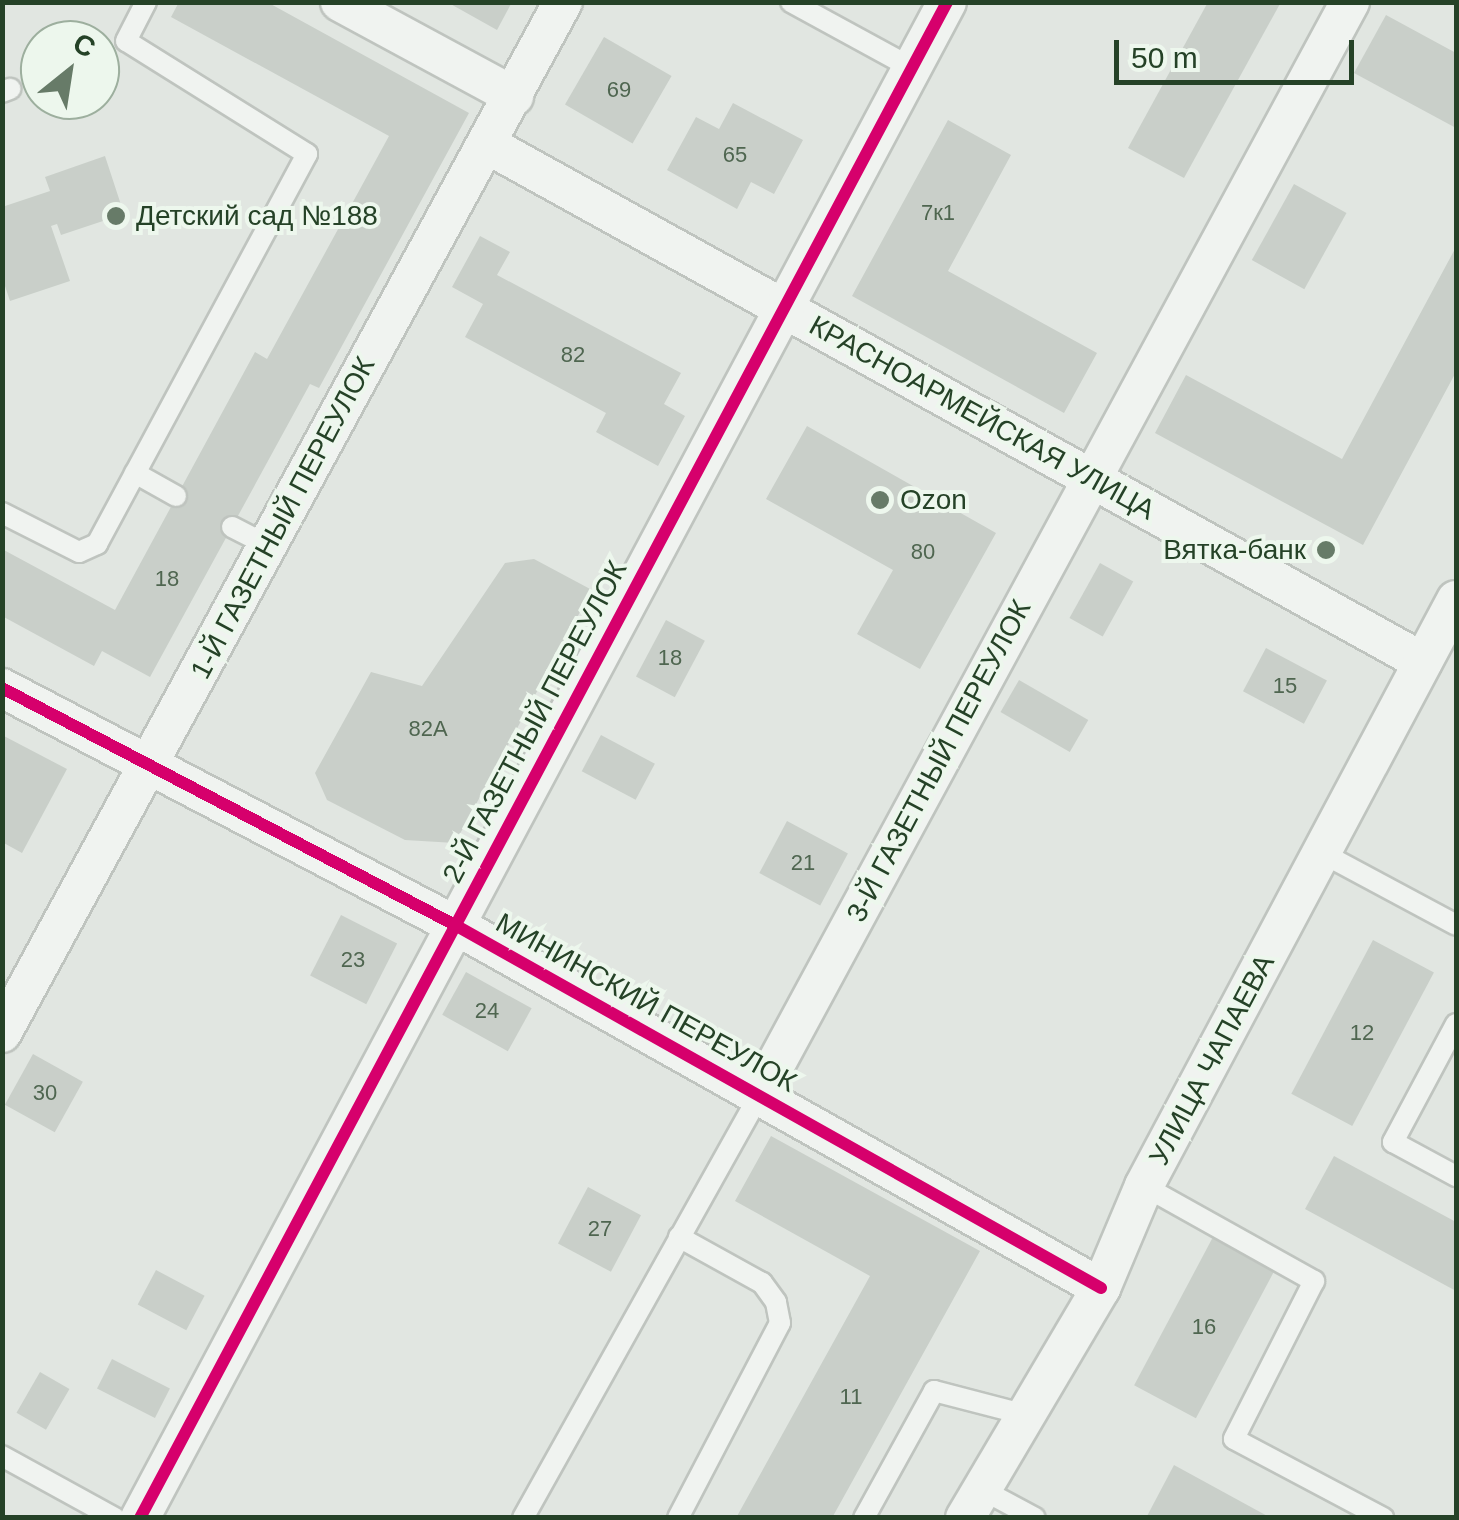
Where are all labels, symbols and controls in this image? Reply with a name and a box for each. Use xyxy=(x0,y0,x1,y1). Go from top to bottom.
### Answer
north arrow xyxy=(20,20,120,120)
scale bar xyxy=(1119,20,1359,82)
text: С xyxy=(68,27,101,64)
text: 50 m xyxy=(1131,41,1198,74)
house number: 69 xyxy=(607,77,631,103)
house number: 65 xyxy=(723,142,747,168)
place label: Детский сад №188 xyxy=(136,199,378,233)
house number: 7к1 xyxy=(921,200,955,226)
marker: Детский сад №188 xyxy=(105,205,127,227)
street label: КРАСНОАРМЕЙСКАЯ УЛИЦА xyxy=(803,309,1161,527)
house number: 82 xyxy=(561,342,585,368)
street label: 1-Й ГАЗЕТНЫЙ ПЕРЕУЛОК xyxy=(184,351,382,685)
place label: Ozon xyxy=(900,483,967,517)
marker: Ozon xyxy=(869,489,891,511)
place label: Вятка-банк xyxy=(1163,533,1306,567)
house number: 80 xyxy=(911,539,935,565)
marker: Вятка-банк xyxy=(1315,539,1337,561)
street label: 2-Й ГАЗЕТНЫЙ ПЕРЕУЛОК xyxy=(436,555,634,889)
house number: 18 xyxy=(155,566,179,592)
street label: 3-Й ГАЗЕТНЫЙ ПЕРЕУЛОК xyxy=(840,594,1038,928)
house number: 18 xyxy=(658,645,682,671)
house number: 15 xyxy=(1273,673,1297,699)
house number: 82А xyxy=(408,716,448,742)
house number: 21 xyxy=(791,850,815,876)
street label: МИНИНСКИЙ ПЕРЕУЛОК xyxy=(490,906,802,1100)
house number: 23 xyxy=(341,947,365,973)
street label: УЛИЦА ЧАПАЕВА xyxy=(1142,949,1282,1171)
house number: 24 xyxy=(475,998,499,1024)
house number: 12 xyxy=(1350,1020,1374,1046)
house number: 30 xyxy=(33,1080,57,1106)
house number: 27 xyxy=(588,1216,612,1242)
house number: 16 xyxy=(1192,1314,1216,1340)
house number: 11 xyxy=(840,1384,862,1410)

